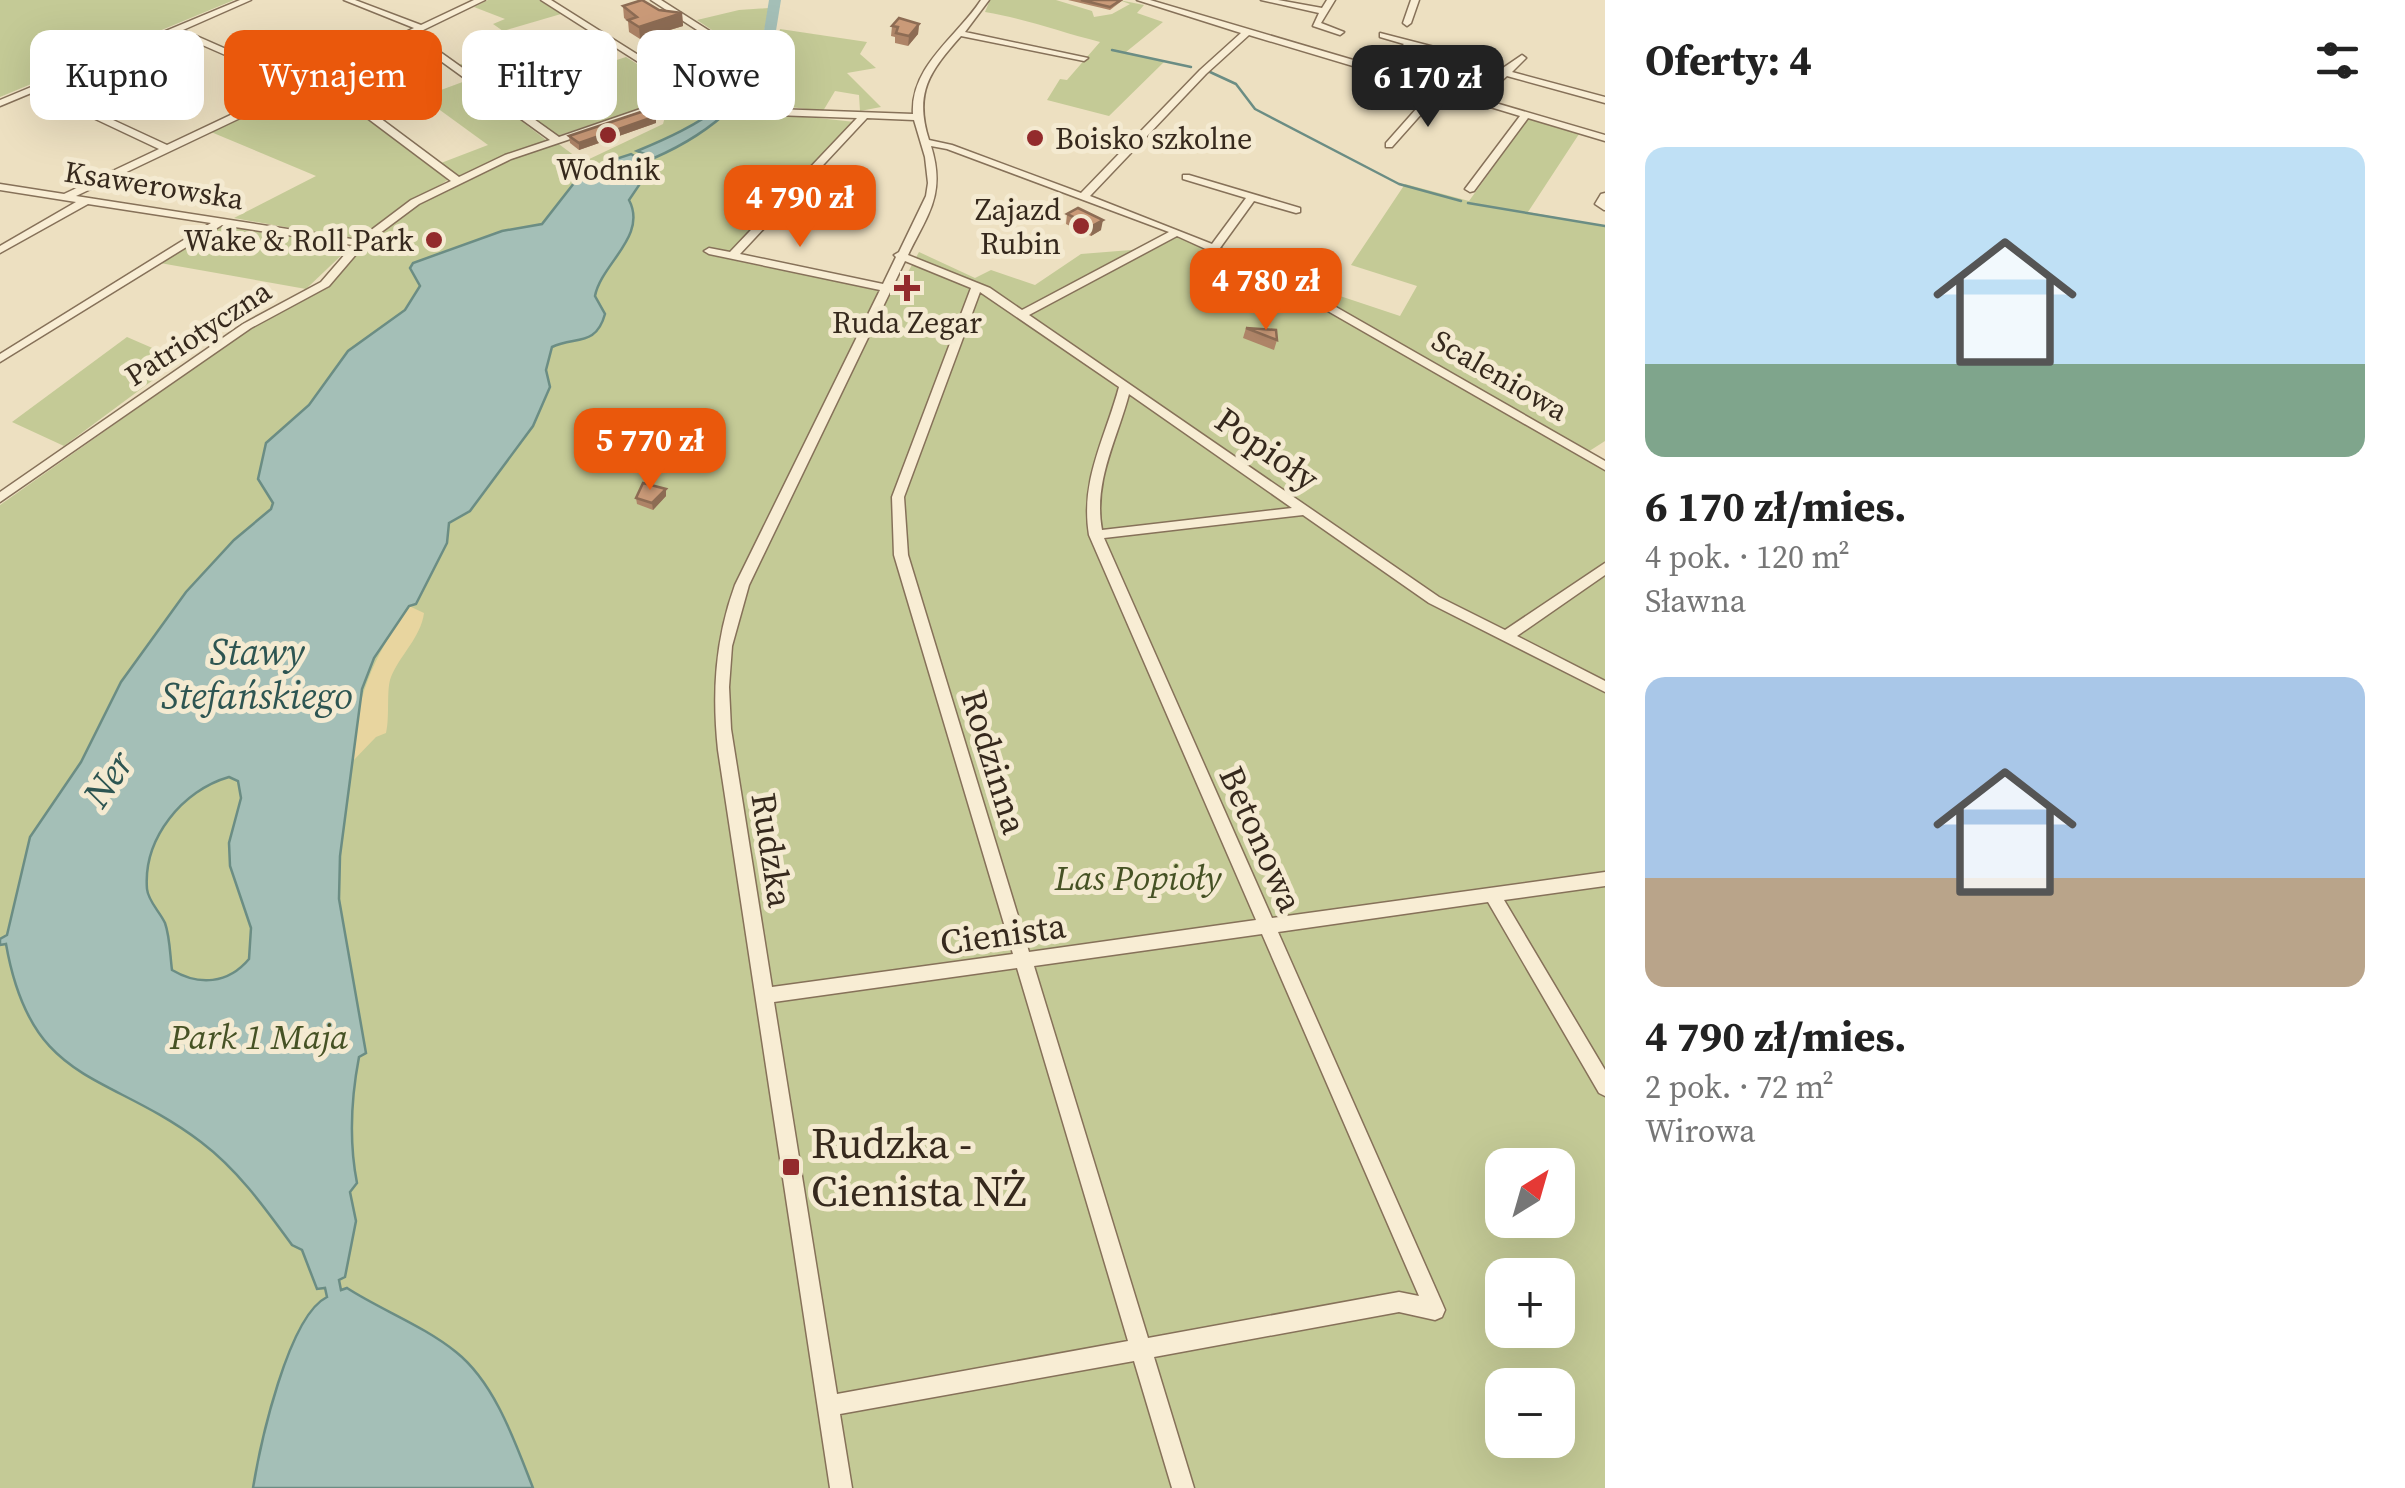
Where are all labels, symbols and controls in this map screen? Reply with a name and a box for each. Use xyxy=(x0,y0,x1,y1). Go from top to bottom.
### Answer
chip: Kupno xyxy=(30,30,204,120)
chip: Wynajem xyxy=(224,30,442,120)
chip: Filtry xyxy=(462,30,617,120)
chip: Nowe xyxy=(637,30,795,120)
text: Oferty: 4 xyxy=(1645,31,1812,89)
icon: filters xyxy=(2310,33,2365,88)
pin: 6 170 zł xyxy=(1325,45,1531,130)
text: 6 170 zł xyxy=(1374,55,1482,99)
place label: Boisko szkolne xyxy=(1055,118,1252,159)
marker: Wodnik xyxy=(597,124,619,146)
marker: Boisko szkolne xyxy=(1024,127,1046,149)
place label: Wodnik xyxy=(556,149,660,190)
street label: Ksawerowska xyxy=(61,151,247,220)
pin: 4 790 zł xyxy=(697,165,903,250)
text: 4 790 zł xyxy=(746,175,854,219)
place label: Zajazd Rubin xyxy=(975,189,1061,264)
icon: home xyxy=(1915,212,2095,392)
marker: Zajazd Rubin xyxy=(1070,215,1092,237)
place label: Wake & Roll Park xyxy=(183,220,415,261)
marker: Wake & Roll Park xyxy=(423,229,445,251)
pin: 4 780 zł xyxy=(1163,248,1369,333)
text: 4 780 zł xyxy=(1212,258,1320,302)
street label: Patriotyczna xyxy=(117,270,280,396)
marker: Ruda Zegar xyxy=(896,277,918,299)
place label: Ruda Zegar xyxy=(832,302,982,343)
street label: Scaleniowa xyxy=(1424,320,1576,431)
street label: Popioły xyxy=(1206,396,1329,502)
pin: 5 770 zł xyxy=(547,408,753,493)
text: 5 770 zł xyxy=(596,418,704,462)
text: 6 170 zł/mies. xyxy=(1645,477,1907,535)
text: 4 pok. · 120 m² xyxy=(1645,535,1850,579)
text: Sławna xyxy=(1645,579,1746,623)
water label: Stawy Stefańskiego xyxy=(161,626,353,722)
street label: Rodzinna xyxy=(949,684,1039,840)
water label: Ner xyxy=(70,739,147,818)
icon: home xyxy=(1915,742,2095,922)
street label: Betonowa xyxy=(1208,758,1314,920)
street label: Rudzka xyxy=(739,789,805,911)
park label: Las Popioły xyxy=(1054,854,1223,902)
street label: Cienista xyxy=(937,901,1069,967)
text: 4 790 zł/mies. xyxy=(1645,1007,1907,1065)
park label: Park 1 Maja xyxy=(169,1013,348,1061)
text: 2 pok. · 72 m² xyxy=(1645,1065,1834,1109)
text: Wirowa xyxy=(1645,1109,1756,1153)
place label: Rudzka - Cienista NŻ xyxy=(811,1114,1026,1220)
north arrow xyxy=(1485,1148,1575,1238)
map controls xyxy=(1485,1148,1575,1458)
marker: Rudzka - Cienista NŻ xyxy=(780,1156,802,1178)
button: + xyxy=(1485,1258,1575,1348)
button: − xyxy=(1485,1368,1575,1458)

